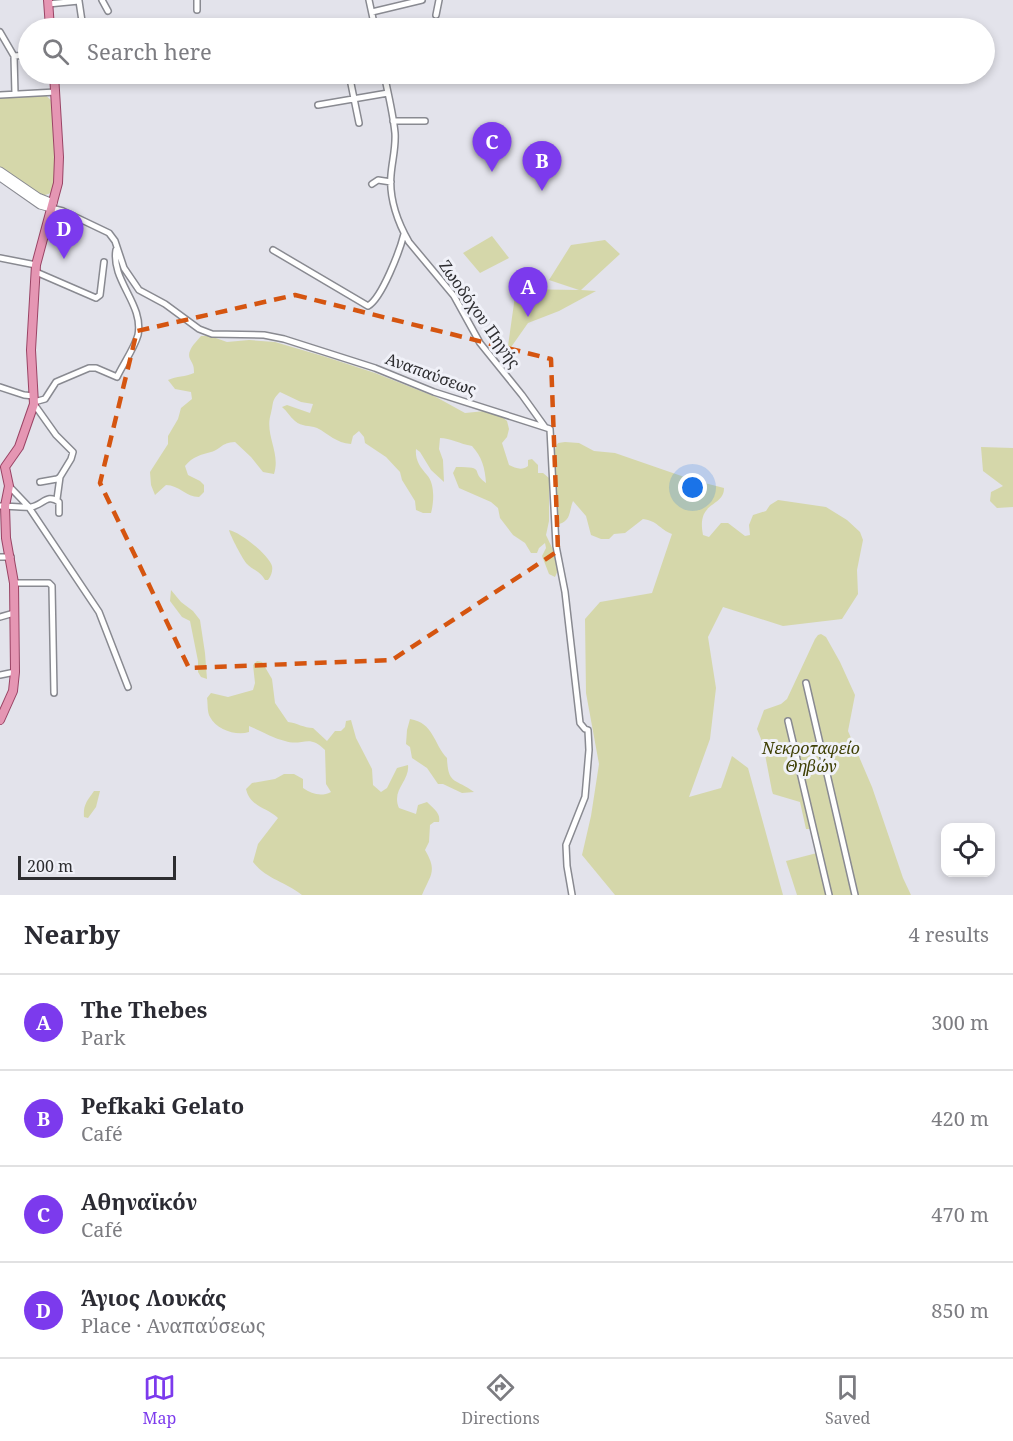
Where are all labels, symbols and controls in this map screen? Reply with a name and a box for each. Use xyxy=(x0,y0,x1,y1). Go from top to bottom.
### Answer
search box xyxy=(18,18,995,84)
icon: search xyxy=(39,35,72,68)
text: Search here xyxy=(87,36,212,66)
pin: C xyxy=(472,122,512,172)
pin: B xyxy=(522,142,562,191)
pin: D xyxy=(44,210,84,259)
street label: Ζωοδόχου Πηγής xyxy=(434,255,526,373)
pin: A xyxy=(508,268,548,317)
street label: Αναπαύσεως xyxy=(383,347,480,401)
your location xyxy=(678,473,707,502)
park label: Νεκροταφείο Θηβών xyxy=(761,737,860,777)
map controls xyxy=(941,823,995,877)
button: locate xyxy=(941,823,995,877)
scale bar xyxy=(18,853,176,880)
text: 200 m xyxy=(27,855,73,877)
text: Nearby xyxy=(24,916,120,952)
text: 4 results xyxy=(909,921,989,948)
text: The Thebes xyxy=(81,994,207,1024)
text: A xyxy=(36,1009,51,1036)
text: 300 m xyxy=(931,1009,989,1036)
text: Park xyxy=(81,1024,125,1051)
text: Pefkaki Gelato xyxy=(81,1090,244,1120)
text: B xyxy=(37,1105,50,1132)
text: 420 m xyxy=(931,1105,989,1132)
text: Café xyxy=(81,1120,123,1147)
text: Αθηναϊκόν xyxy=(81,1186,197,1216)
text: C xyxy=(37,1201,50,1228)
text: 470 m xyxy=(931,1201,989,1228)
text: Café xyxy=(81,1216,123,1243)
text: Άγιος Λουκάς xyxy=(81,1282,226,1312)
text: D xyxy=(36,1297,51,1324)
text: 850 m xyxy=(931,1297,989,1324)
text: Place · Αναπαύσεως xyxy=(81,1312,265,1339)
tab: Map xyxy=(143,1371,176,1429)
tab: Directions xyxy=(462,1371,540,1429)
tab: Saved xyxy=(825,1371,870,1429)

